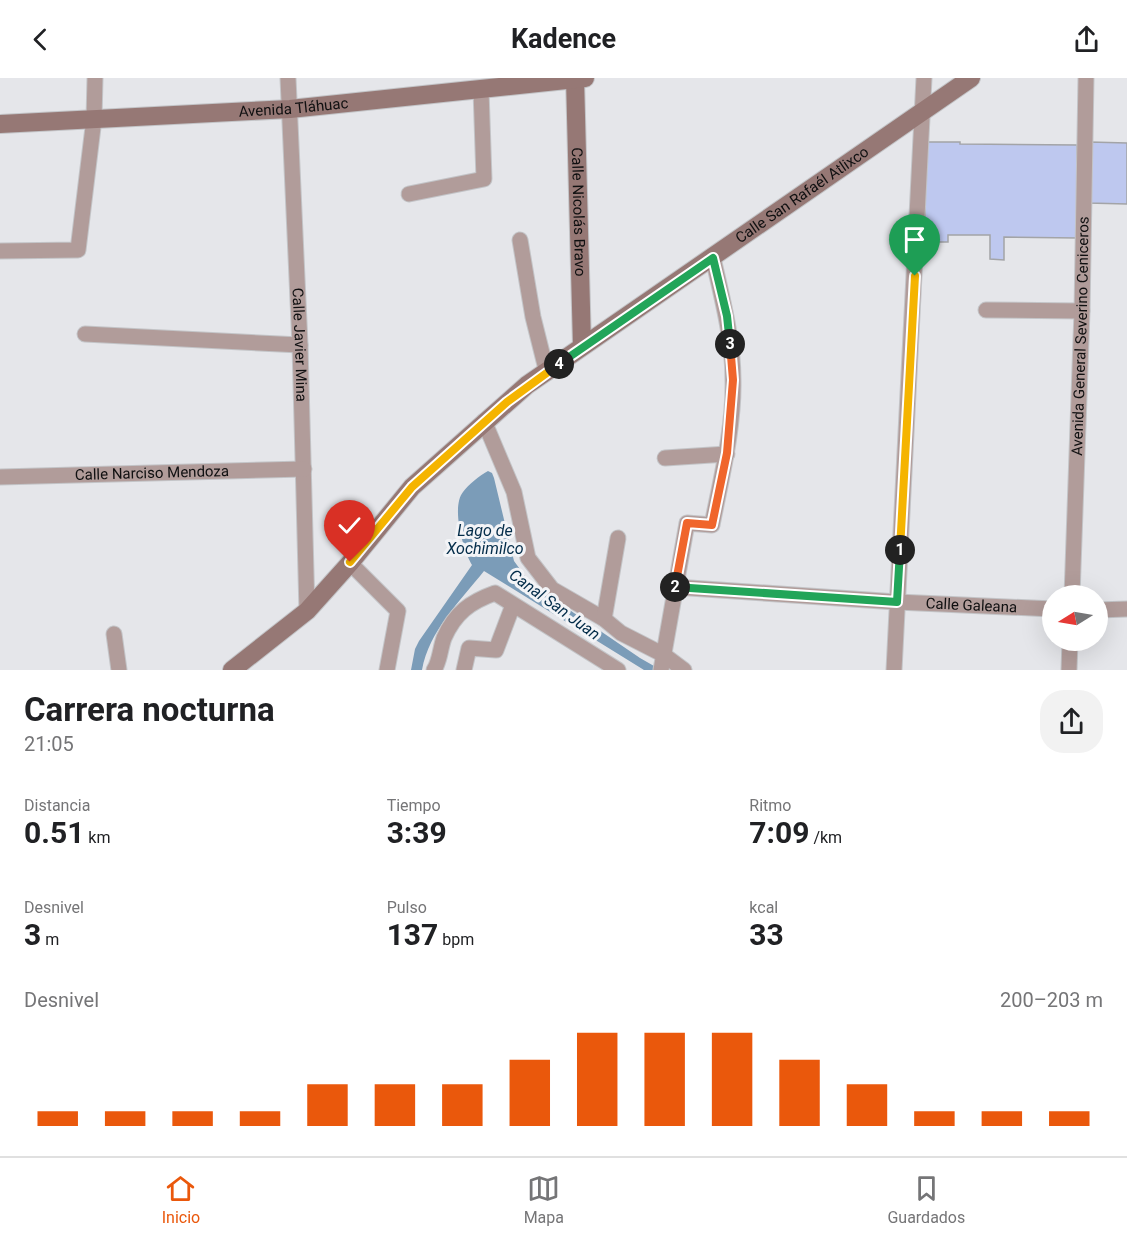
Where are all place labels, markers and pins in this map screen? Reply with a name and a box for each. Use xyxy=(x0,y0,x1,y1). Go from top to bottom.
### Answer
pin xyxy=(889,214,940,276)
pin: 3 xyxy=(715,329,745,359)
pin: 4 xyxy=(544,349,574,379)
pin xyxy=(324,500,375,562)
pin: 1 xyxy=(885,535,915,565)
pin: 2 xyxy=(660,572,690,602)

